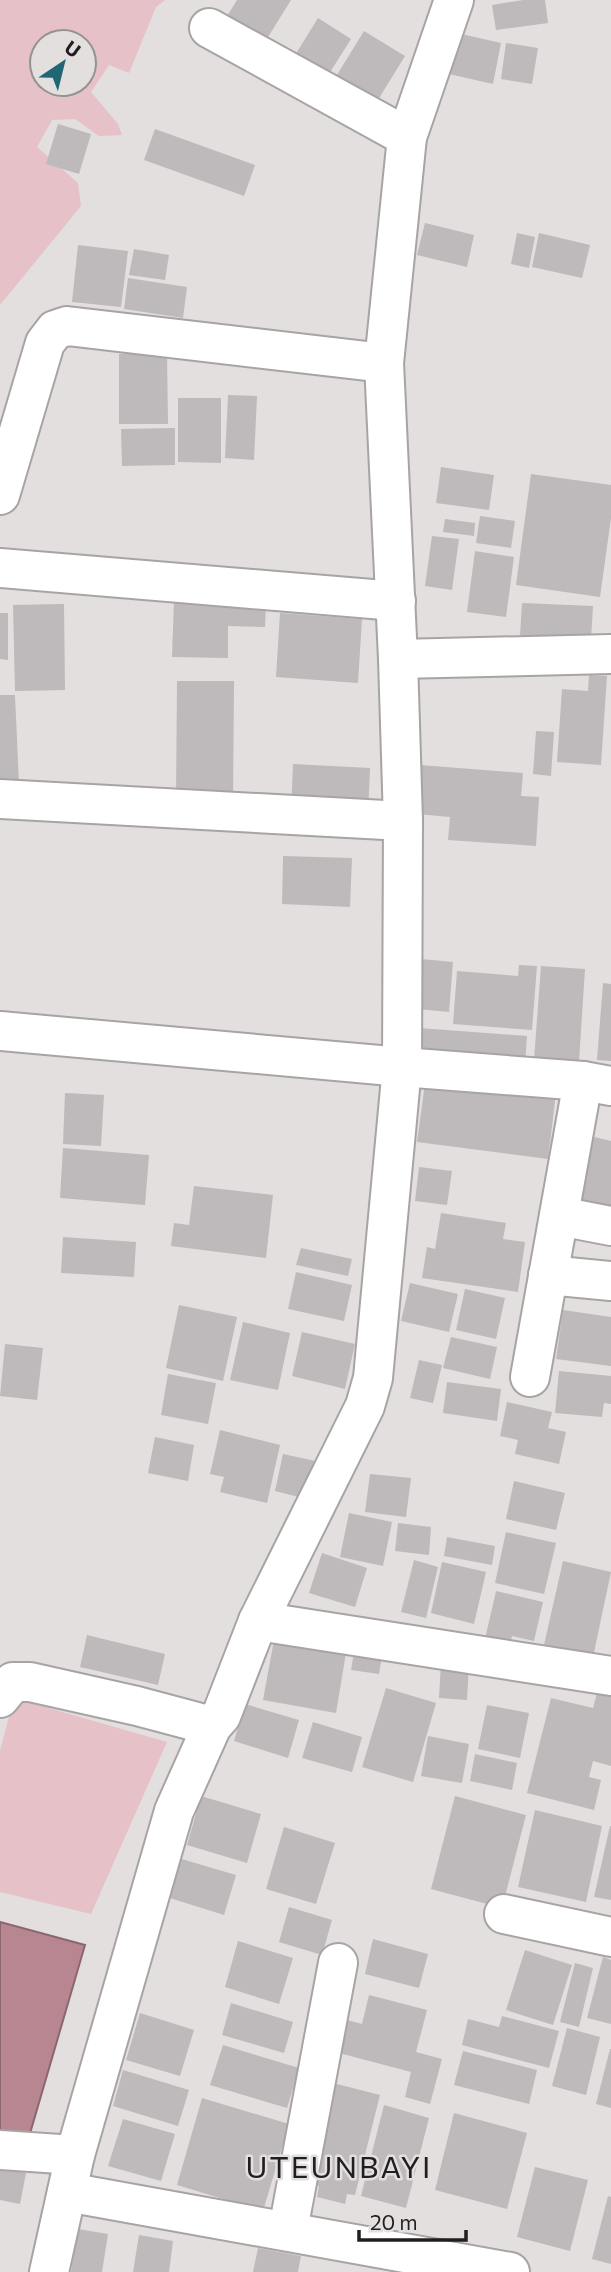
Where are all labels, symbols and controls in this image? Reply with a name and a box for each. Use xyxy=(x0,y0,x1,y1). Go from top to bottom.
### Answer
north arrow xyxy=(28,28,98,98)
text: U xyxy=(61,35,85,62)
district label: UTEUNBAYI xyxy=(246,2147,432,2184)
scale bar xyxy=(359,2198,466,2242)
text: 20 m xyxy=(370,2209,418,2234)

